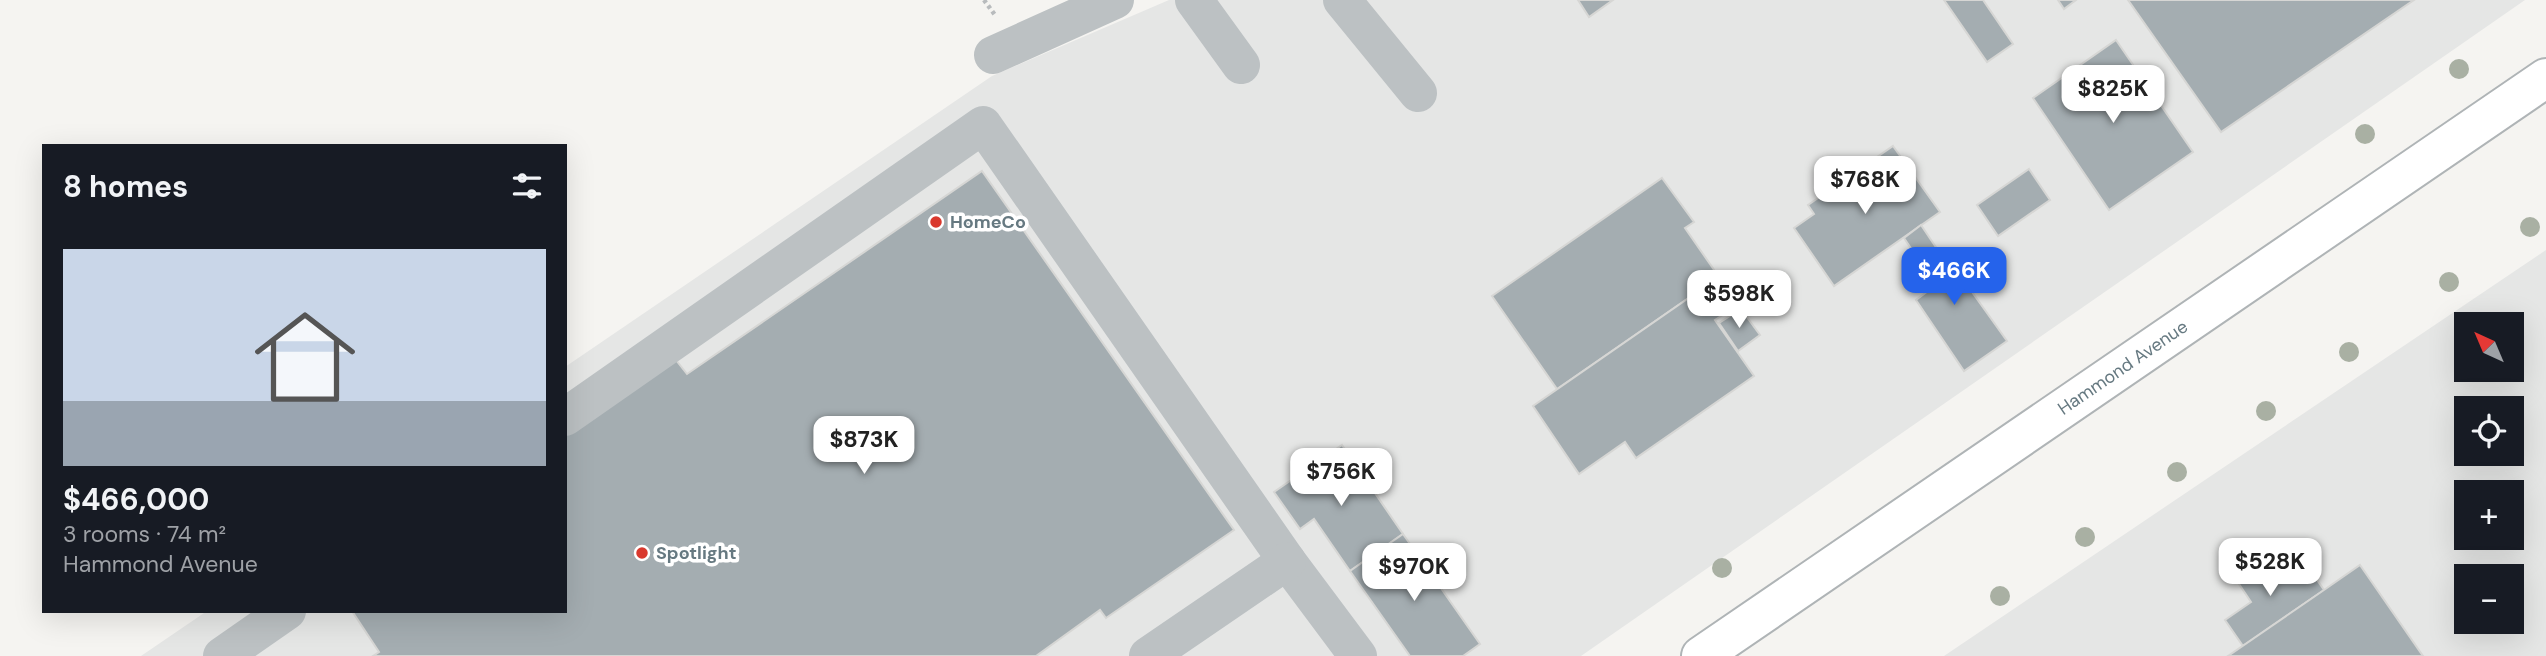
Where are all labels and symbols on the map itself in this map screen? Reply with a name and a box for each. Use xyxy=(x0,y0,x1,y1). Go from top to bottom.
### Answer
pin: $825K xyxy=(2064,66,2162,125)
pin: $768K xyxy=(1816,156,1914,216)
place label: HomeCo xyxy=(950,210,1026,234)
marker: HomeCo xyxy=(928,214,944,230)
pin: $466K xyxy=(1905,247,2003,307)
pin: $598K xyxy=(1690,270,1788,330)
north arrow xyxy=(2454,312,2524,382)
street label: Hammond Avenue xyxy=(2053,315,2192,420)
pin: $873K xyxy=(815,416,913,476)
pin: $756K xyxy=(1292,448,1390,508)
pin: $528K xyxy=(2221,538,2319,598)
place label: Spotlight xyxy=(656,541,736,565)
pin: $970K xyxy=(1365,544,1463,603)
marker: Spotlight xyxy=(634,545,650,561)

